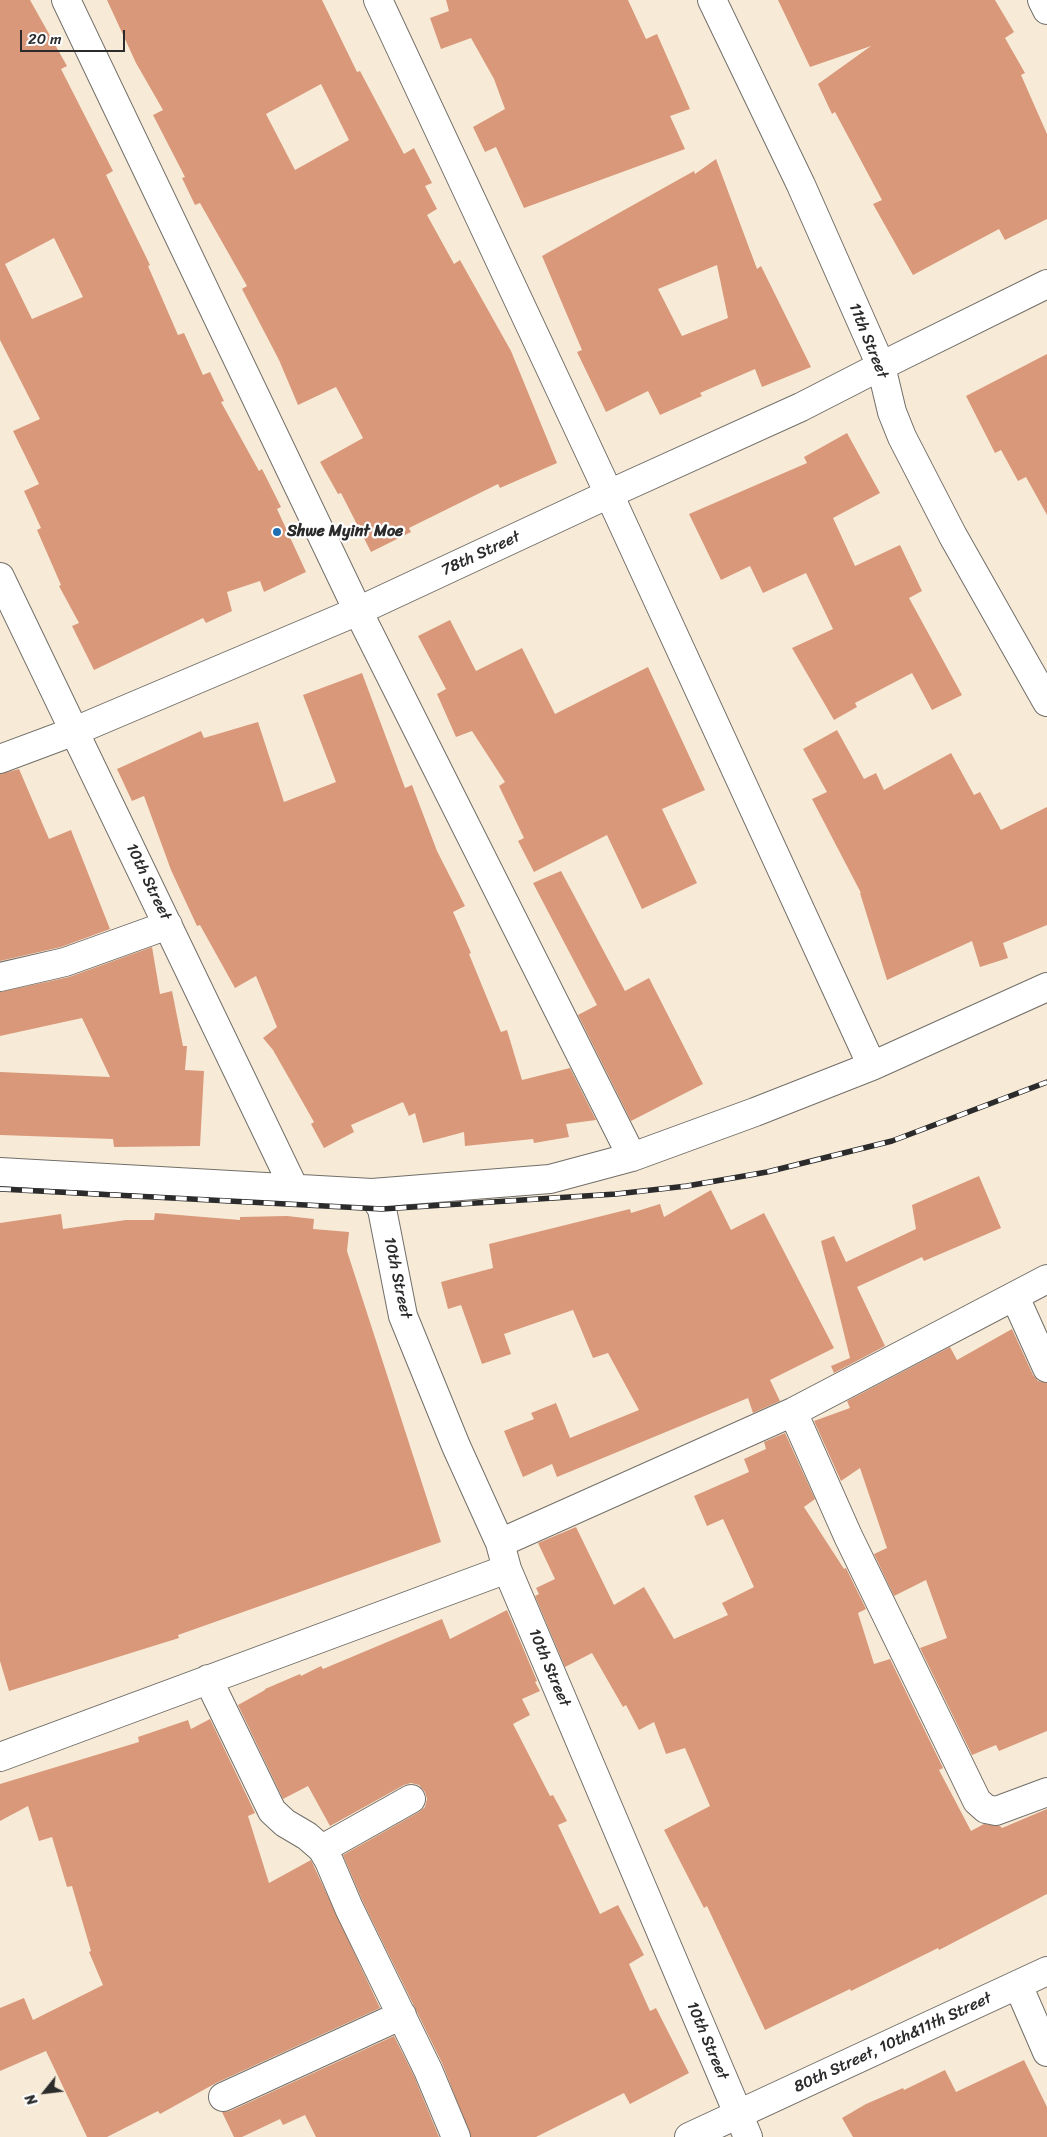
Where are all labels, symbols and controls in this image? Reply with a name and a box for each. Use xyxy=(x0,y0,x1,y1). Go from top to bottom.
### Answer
scale bar xyxy=(22,20,128,52)
text: 20 m xyxy=(28,26,62,52)
street label: 11th Street xyxy=(844,300,892,382)
place label: Shwe Myint Moe xyxy=(287,522,403,542)
marker: Shwe Myint Moe xyxy=(271,526,283,538)
street label: 78th Street xyxy=(439,527,523,581)
street label: 10th Street xyxy=(121,840,175,924)
street label: 10th Street xyxy=(379,1235,415,1321)
street label: 10th Street xyxy=(524,1626,574,1710)
street label: 80th Street, 10th&11th Street xyxy=(791,1989,995,2097)
street label: 10th Street xyxy=(682,1999,732,2083)
north arrow xyxy=(20,2067,70,2117)
text: N xyxy=(18,2089,45,2110)

